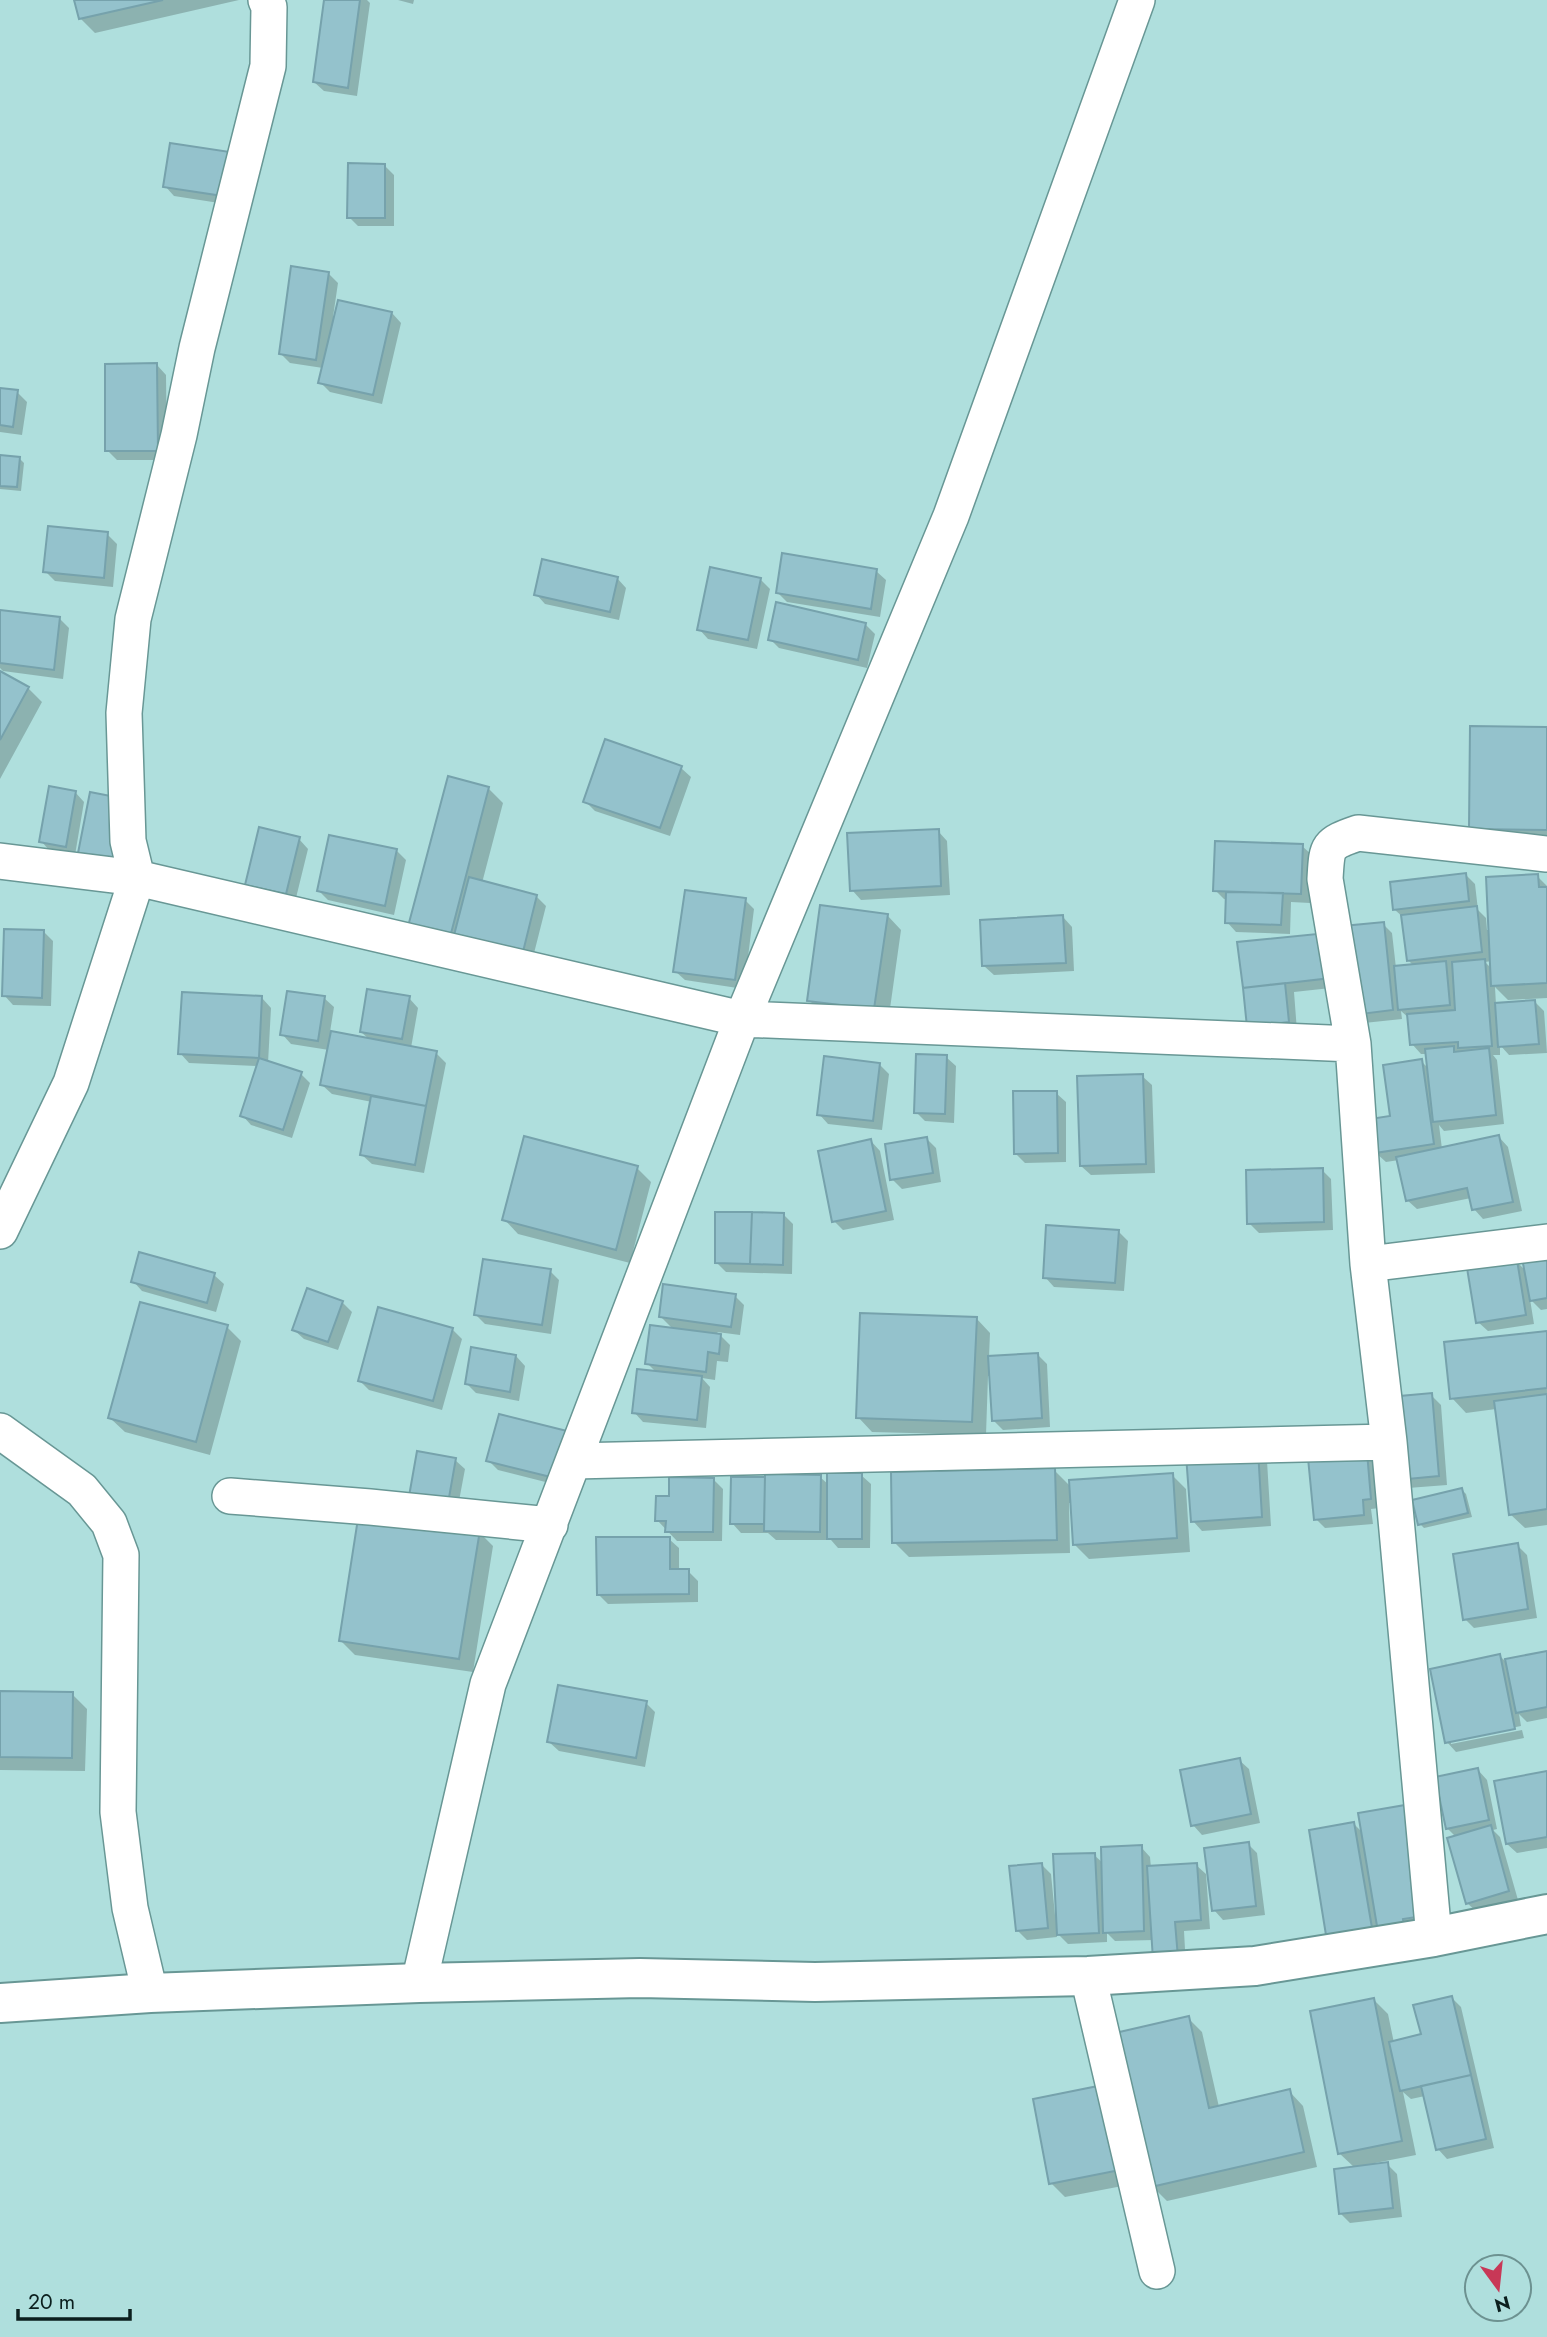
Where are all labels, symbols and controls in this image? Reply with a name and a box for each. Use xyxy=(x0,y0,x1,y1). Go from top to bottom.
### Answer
north arrow xyxy=(1463,2253,1533,2323)
scale bar xyxy=(18,2278,130,2322)
text: 20 m xyxy=(28,2287,75,2317)
text: N xyxy=(1491,2289,1513,2319)

